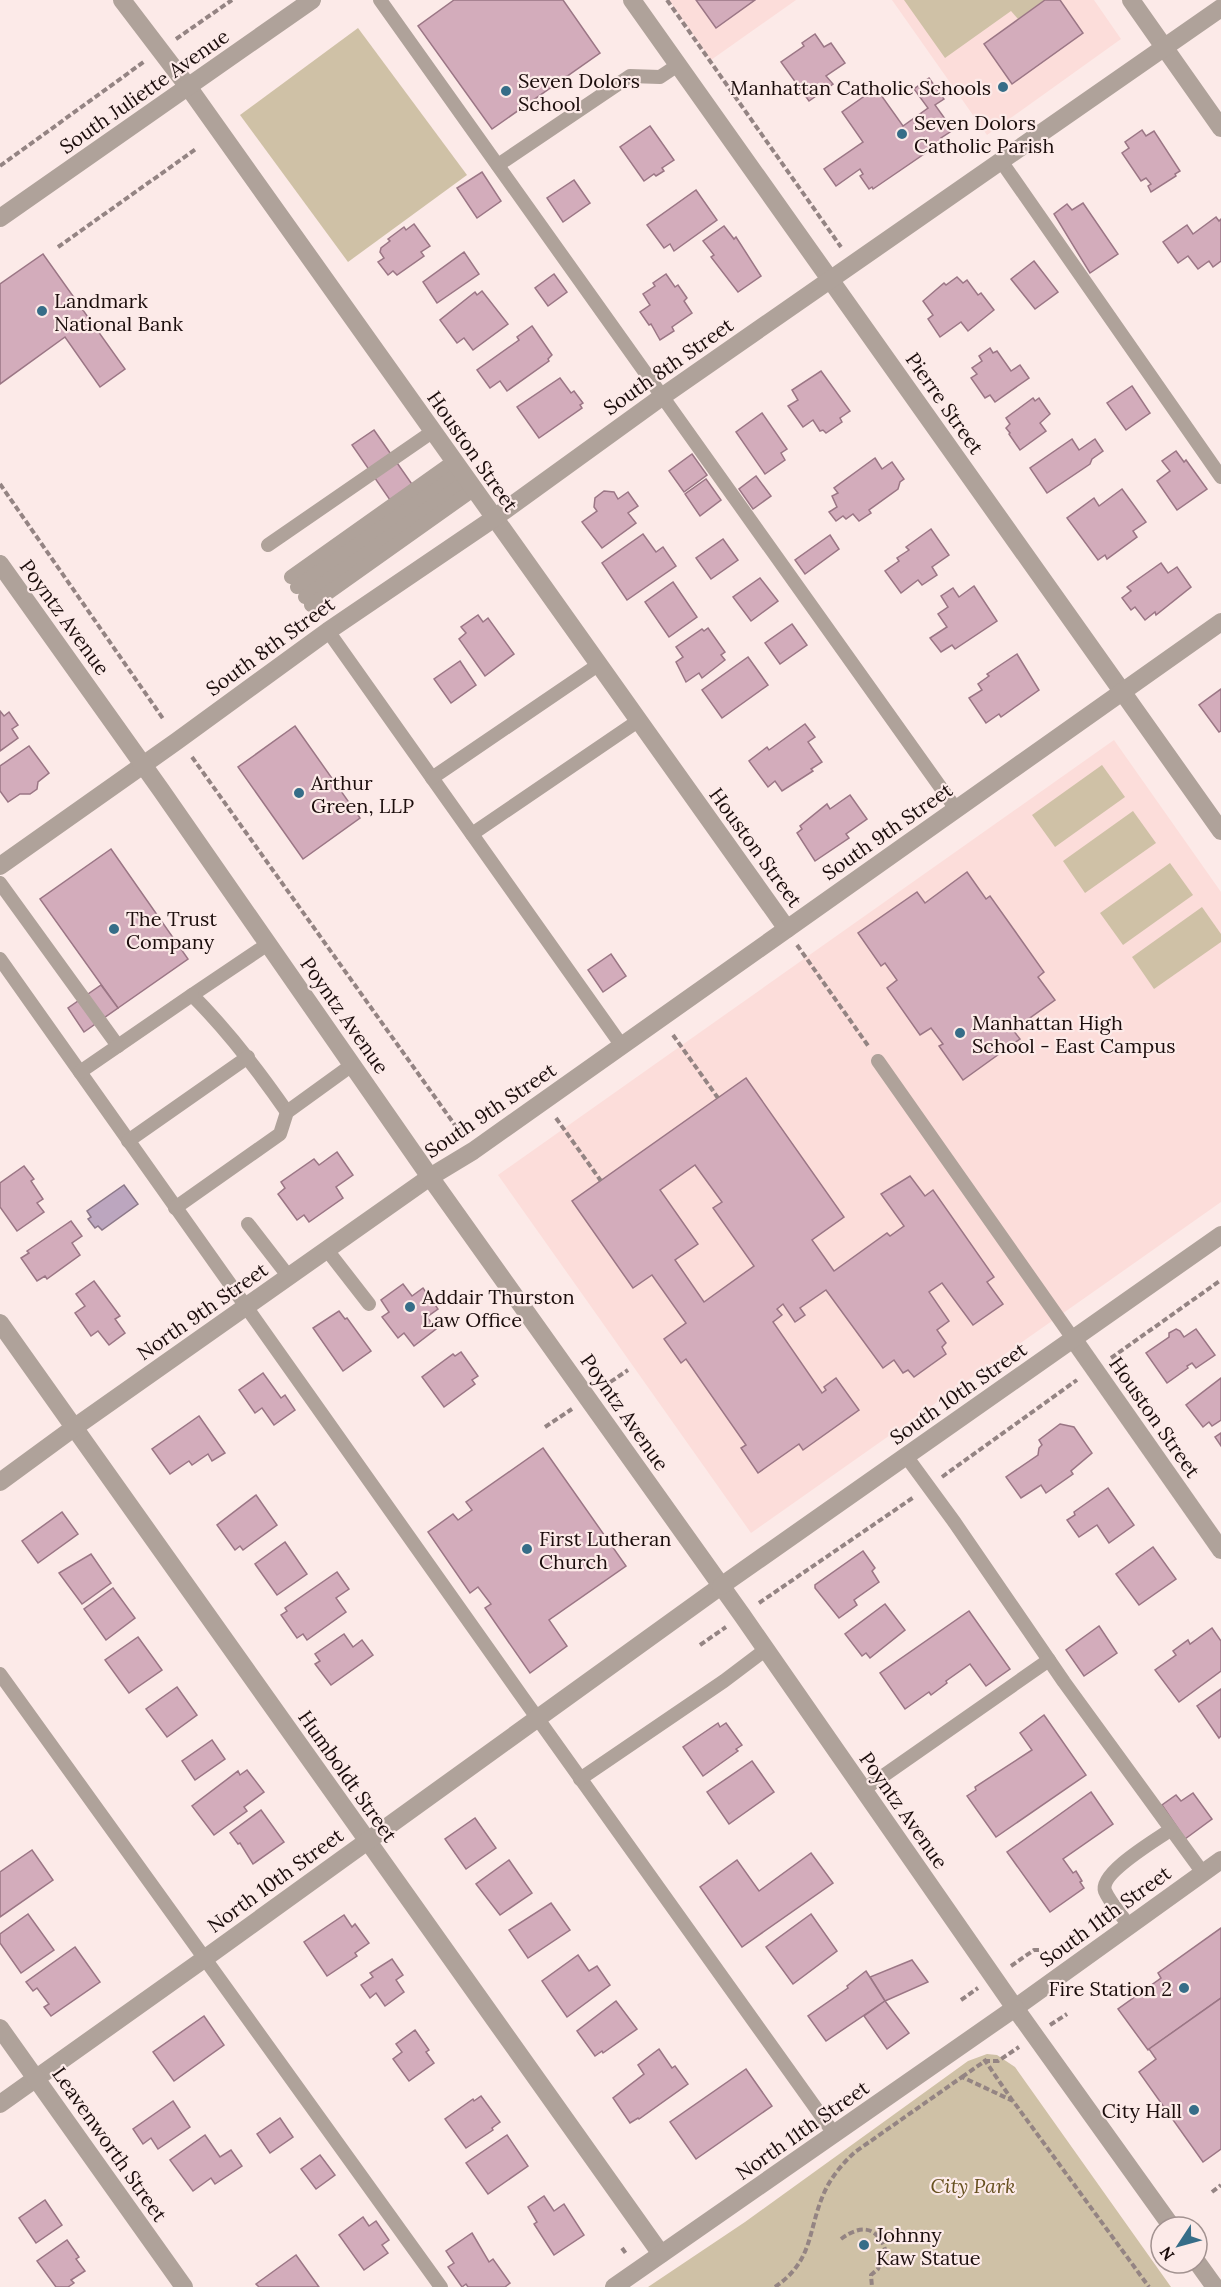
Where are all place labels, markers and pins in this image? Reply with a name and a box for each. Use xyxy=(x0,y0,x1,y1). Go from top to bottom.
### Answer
place label: Seven Dolors School xyxy=(518,68,640,116)
place label: Manhattan Catholic Schools xyxy=(730,75,991,100)
marker: Manhattan Catholic Schools xyxy=(996,80,1010,94)
marker: Seven Dolors School xyxy=(499,84,513,98)
place label: Seven Dolors Catholic Parish xyxy=(914,110,1054,158)
marker: Seven Dolors Catholic Parish xyxy=(895,127,909,141)
place label: Landmark National Bank xyxy=(54,288,183,336)
marker: Landmark National Bank xyxy=(35,304,49,318)
place label: Arthur Green, LLP xyxy=(310,770,414,818)
marker: Arthur Green, LLP xyxy=(292,786,306,800)
place label: The Trust Company xyxy=(126,906,217,954)
marker: The Trust Company xyxy=(107,922,121,936)
place label: Manhattan High School - East Campus xyxy=(972,1010,1175,1058)
marker: Manhattan High School - East Campus xyxy=(953,1026,967,1040)
place label: Addair Thurston Law Office xyxy=(421,1284,575,1332)
marker: Addair Thurston Law Office xyxy=(403,1300,417,1314)
place label: First Lutheran Church xyxy=(539,1526,671,1574)
marker: First Lutheran Church xyxy=(520,1542,534,1556)
place label: Fire Station 2 xyxy=(1049,1976,1172,2001)
marker: Fire Station 2 xyxy=(1177,1981,1191,1995)
place label: City Hall xyxy=(1102,2098,1182,2123)
marker: City Hall xyxy=(1187,2103,1201,2117)
place label: Johnny Kaw Statue xyxy=(875,2222,981,2270)
marker: Johnny Kaw Statue xyxy=(857,2238,871,2252)

